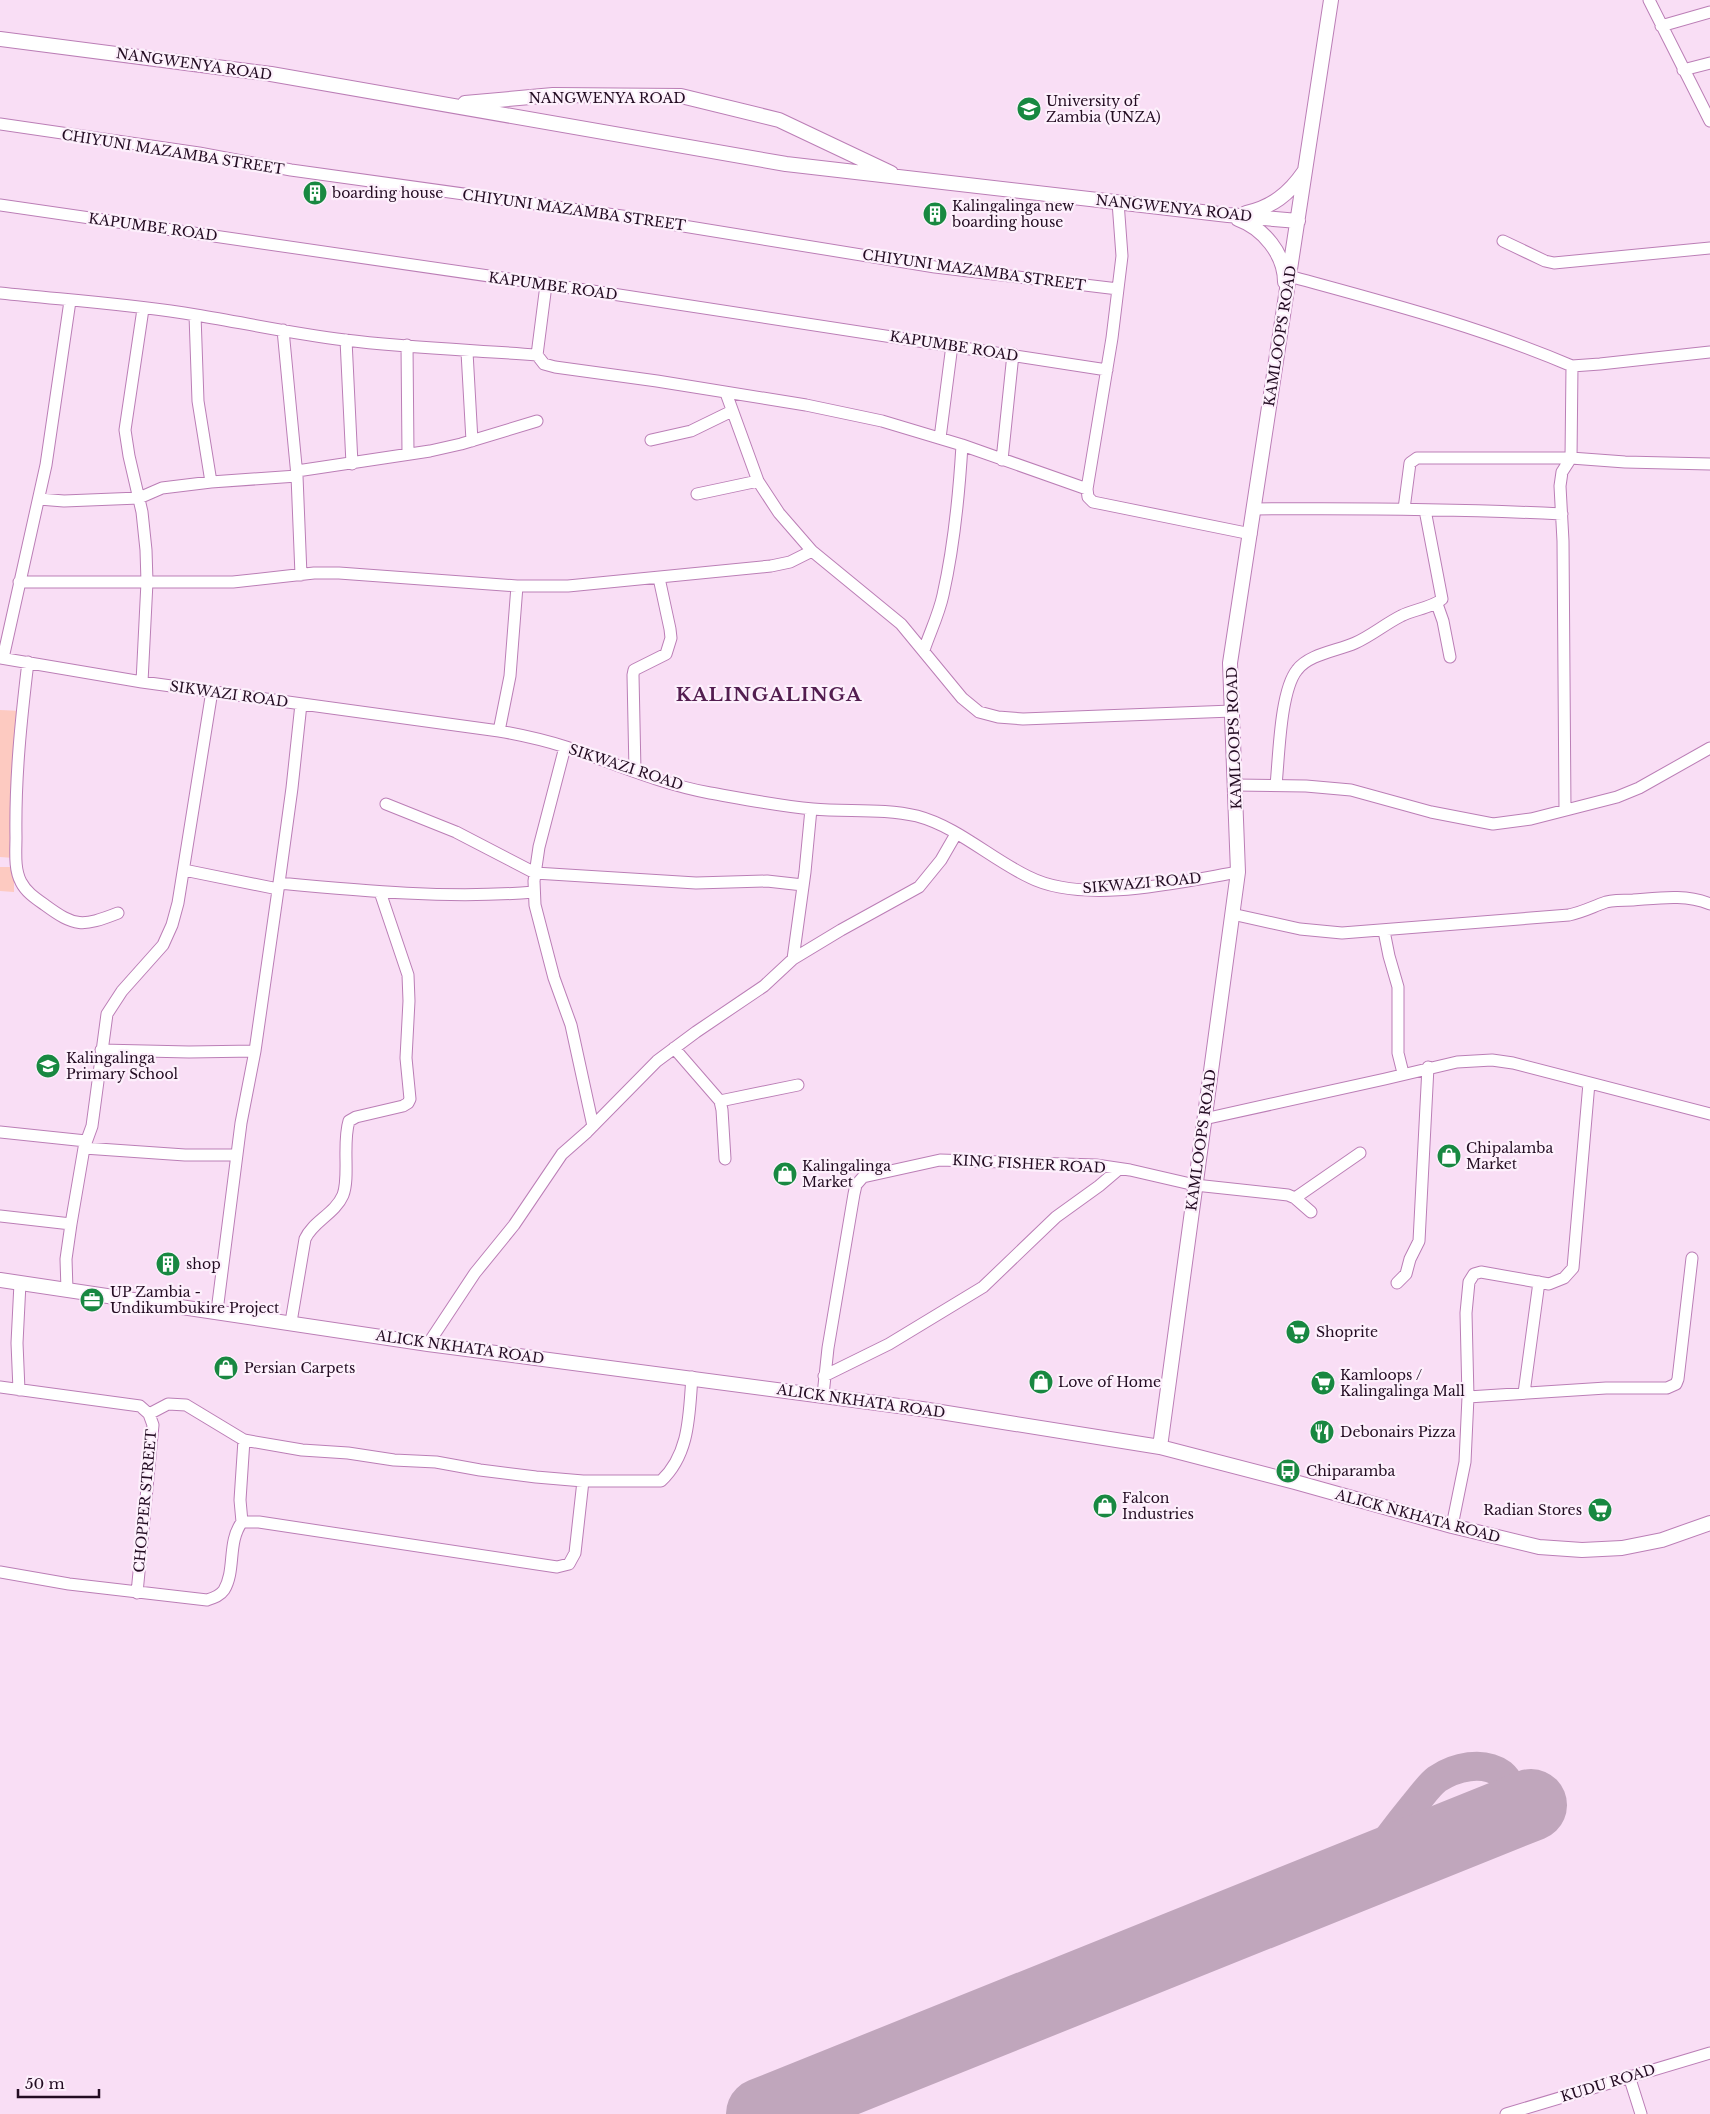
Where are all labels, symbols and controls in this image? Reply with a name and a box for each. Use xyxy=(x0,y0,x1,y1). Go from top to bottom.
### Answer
street label: NANGWENYA ROAD xyxy=(115,44,273,84)
street label: NANGWENYA ROAD xyxy=(528,89,686,107)
place label: University of Zambia (UNZA) xyxy=(1046,92,1161,126)
school or university icon: University of Zambia (UNZA) xyxy=(1016,96,1042,122)
street label: CHIYUNI MAZAMBA STREET xyxy=(60,125,286,179)
building icon: boarding house xyxy=(302,180,328,206)
place label: boarding house xyxy=(331,184,443,202)
street label: CHIYUNI MAZAMBA STREET xyxy=(461,185,687,235)
street label: NANGWENYA ROAD xyxy=(1095,191,1253,225)
place label: Kalingalinga new boarding house xyxy=(951,197,1074,231)
building icon: Kalingalinga new boarding house xyxy=(922,201,948,227)
street label: KAPUMBE ROAD xyxy=(87,209,219,245)
street label: CHIYUNI MAZAMBA STREET xyxy=(861,245,1087,295)
street label: KAMLOOPS ROAD xyxy=(1260,264,1300,408)
street label: KAPUMBE ROAD xyxy=(487,268,619,304)
street label: KAPUMBE ROAD xyxy=(888,327,1020,365)
street label: KAMLOOPS ROAD xyxy=(1223,666,1245,810)
street label: SIKWAZI ROAD xyxy=(169,677,289,711)
district label: KALINGALINGA xyxy=(676,683,862,706)
street label: SIKWAZI ROAD xyxy=(566,740,686,794)
street label: SIKWAZI ROAD xyxy=(1082,869,1202,897)
place label: Kalingalinga Primary School xyxy=(66,1049,179,1083)
school or university icon: Kalingalinga Primary School xyxy=(35,1053,61,1079)
street label: KAMLOOPS ROAD xyxy=(1182,1068,1220,1212)
place label: Chipalamba Market xyxy=(1466,1139,1553,1173)
shop icon: Chipalamba Market xyxy=(1436,1143,1462,1169)
street label: KING FISHER ROAD xyxy=(952,1151,1106,1177)
place label: Kalingalinga Market xyxy=(802,1157,891,1191)
shop icon: Kalingalinga Market xyxy=(772,1161,798,1187)
building icon: shop xyxy=(155,1251,181,1277)
place label: shop xyxy=(186,1255,221,1273)
place label: UP Zambia - Undikumbukire Project xyxy=(110,1283,280,1317)
office icon: UP Zambia - Undikumbukire Project xyxy=(79,1287,105,1313)
supermarket icon: Shoprite xyxy=(1285,1319,1311,1345)
place label: Shoprite xyxy=(1316,1323,1378,1341)
street label: ALICK NKHATA ROAD xyxy=(374,1326,545,1368)
shop icon: Persian Carpets xyxy=(213,1355,239,1381)
place label: Persian Carpets xyxy=(244,1359,355,1377)
place label: Kamloops / Kalingalinga Mall xyxy=(1340,1366,1465,1400)
shop icon: Love of Home xyxy=(1028,1369,1054,1395)
supermarket icon: Kamloops / Kalingalinga Mall xyxy=(1310,1370,1336,1396)
place label: Love of Home xyxy=(1058,1373,1161,1391)
street label: ALICK NKHATA ROAD xyxy=(775,1380,946,1422)
restaurant icon: Debonairs Pizza xyxy=(1309,1419,1335,1445)
place label: Debonairs Pizza xyxy=(1340,1423,1456,1441)
street label: CHOPPER STREET xyxy=(130,1429,160,1573)
bus stop icon: Chiparamba xyxy=(1275,1458,1301,1484)
place label: Chiparamba xyxy=(1306,1462,1396,1480)
street label: ALICK NKHATA ROAD xyxy=(1333,1485,1502,1547)
place label: Falcon Industries xyxy=(1122,1489,1194,1523)
shop icon: Falcon Industries xyxy=(1092,1493,1118,1519)
supermarket icon: Radian Stores xyxy=(1587,1497,1613,1523)
place label: Radian Stores xyxy=(1483,1501,1582,1519)
street label: KUDU ROAD xyxy=(1559,2060,1657,2106)
scale bar xyxy=(18,2066,99,2098)
text: 50 m xyxy=(25,2074,65,2093)

